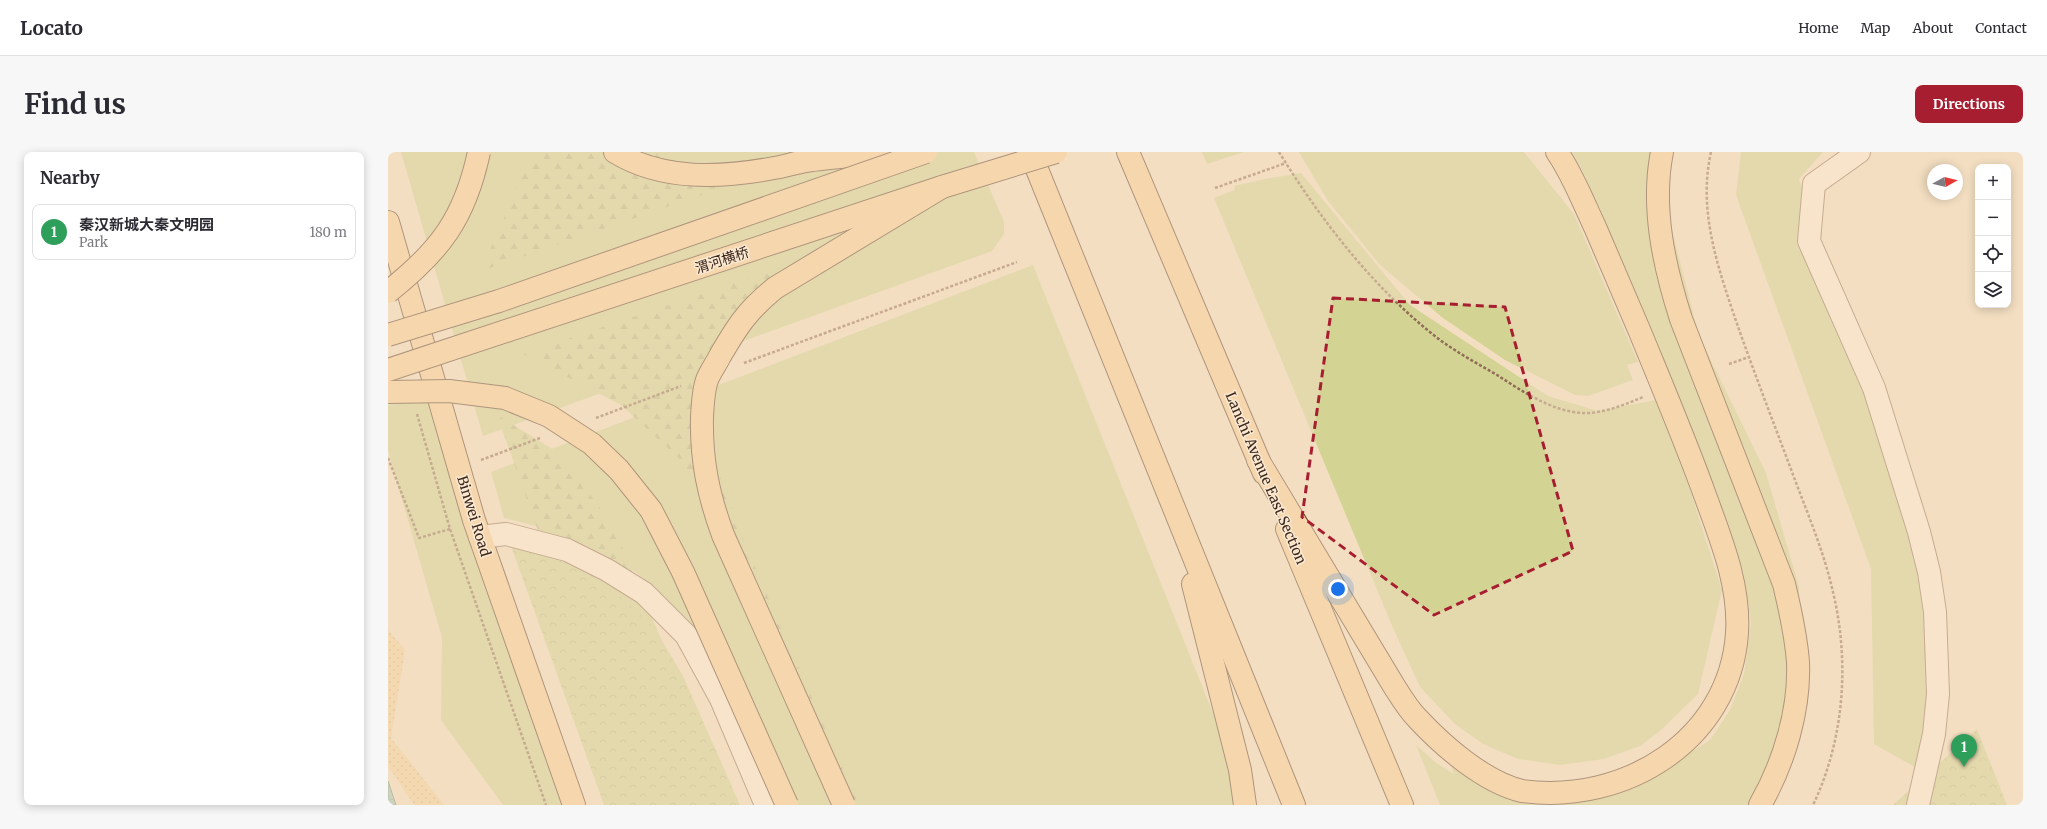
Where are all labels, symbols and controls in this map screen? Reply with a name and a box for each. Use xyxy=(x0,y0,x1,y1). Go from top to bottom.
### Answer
text: Locato xyxy=(20,16,83,40)
text: Home xyxy=(1798,19,1839,37)
text: Map xyxy=(1861,19,1890,37)
text: About xyxy=(1912,19,1953,37)
text: Contact xyxy=(1975,19,2027,37)
button: Directions xyxy=(1915,85,2023,123)
text: Find us xyxy=(24,86,126,122)
north arrow xyxy=(1927,164,1963,200)
map controls xyxy=(1975,164,2011,308)
button: + xyxy=(1975,164,2011,200)
text: Nearby xyxy=(40,167,100,189)
button: − xyxy=(1975,200,2011,236)
text: 秦汉新城大秦文明园 xyxy=(79,215,214,234)
text: 1 xyxy=(51,224,57,241)
text: 180 m xyxy=(309,224,347,241)
text: Park xyxy=(79,234,108,251)
button: locate xyxy=(1975,236,2011,272)
street label: 渭河横桥 xyxy=(693,243,751,277)
button: layers xyxy=(1975,272,2011,308)
street label: Lanchi Avenue East Section xyxy=(1221,389,1311,567)
street label: Binwei Road xyxy=(453,473,495,559)
your location xyxy=(1328,579,1348,599)
pin: 1 xyxy=(1951,734,1977,767)

